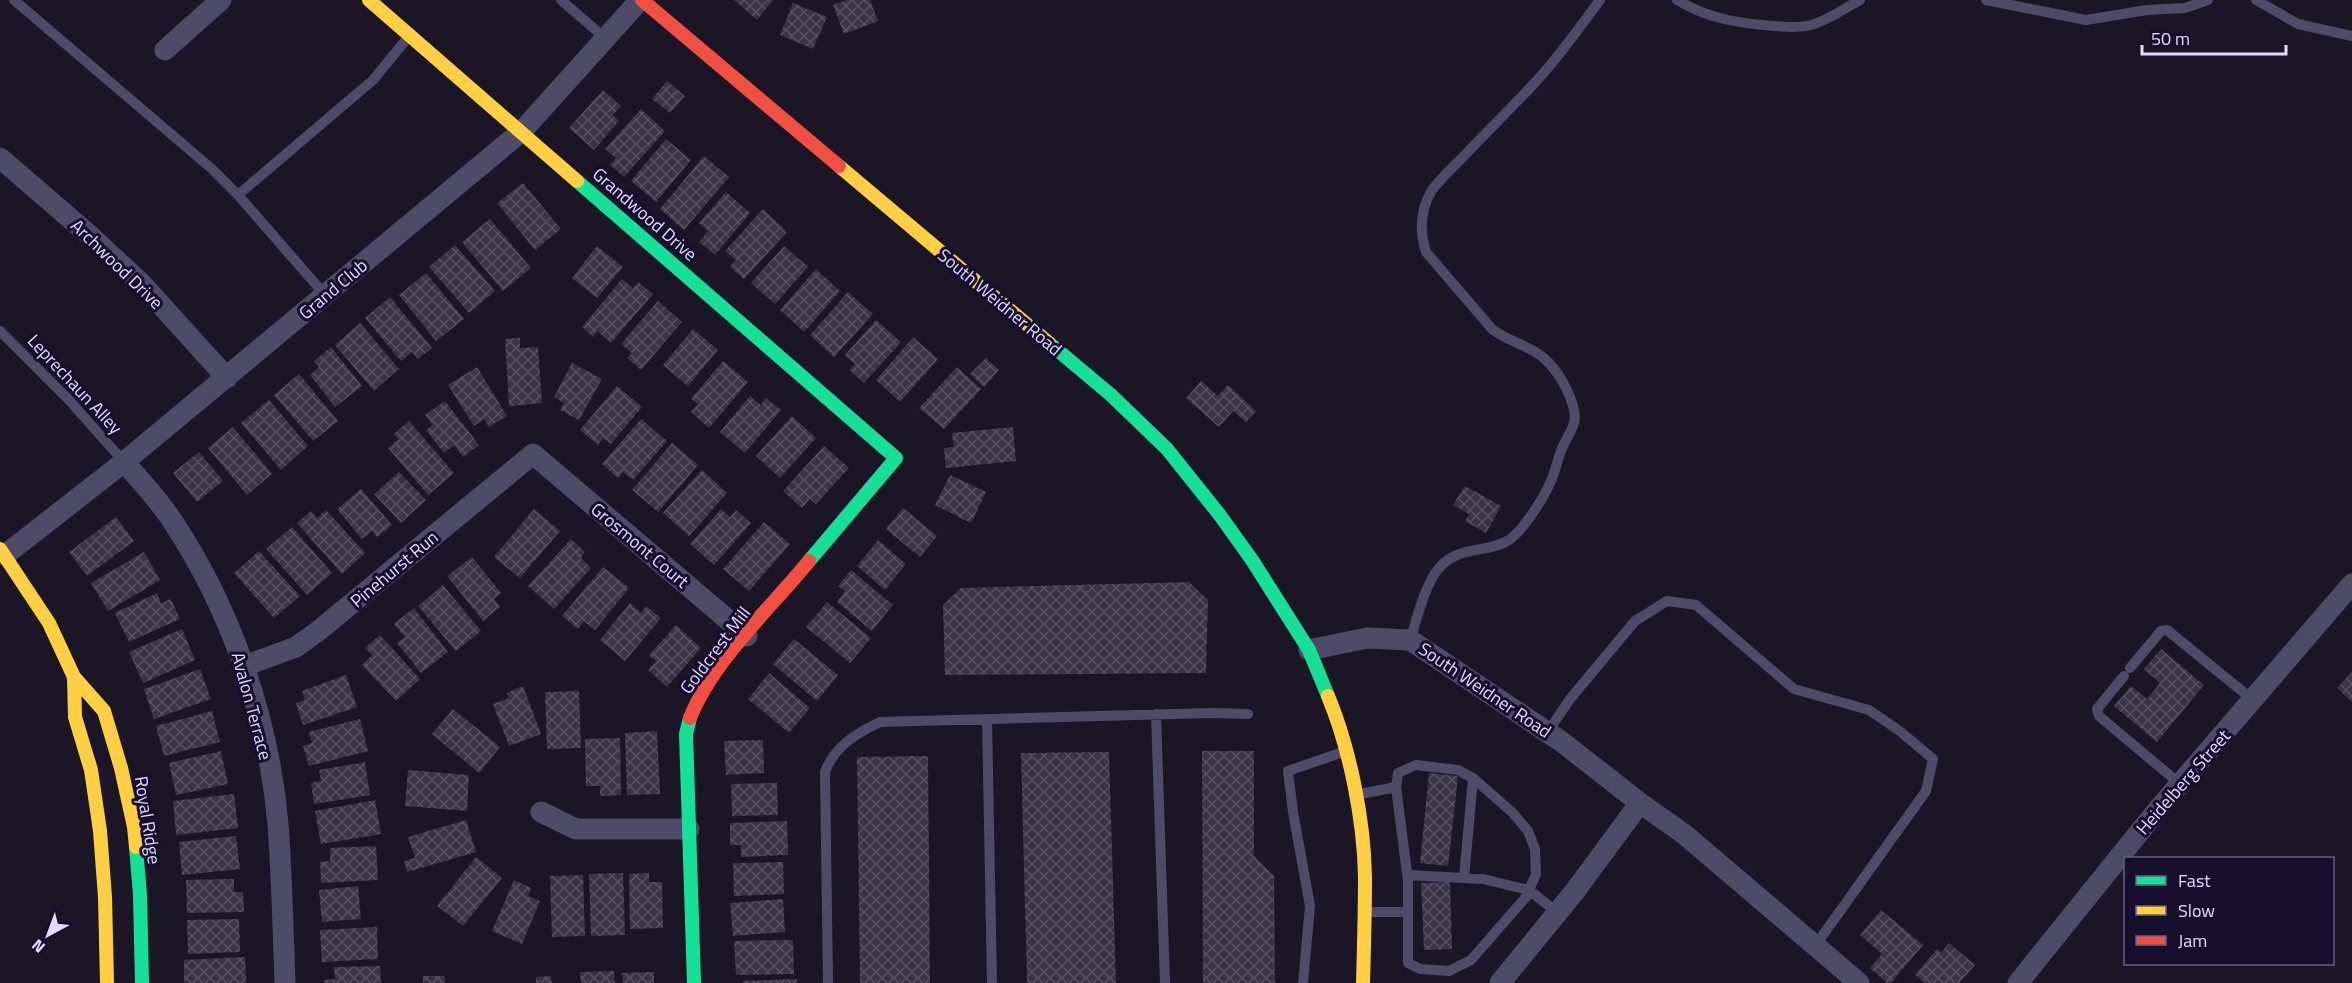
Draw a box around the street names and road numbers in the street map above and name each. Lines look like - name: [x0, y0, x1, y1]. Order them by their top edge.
- street label: Grandwood Drive: [587, 161, 703, 267]
- street label: Archwood Drive: [65, 213, 169, 315]
- street label: South Weidner Road: [932, 242, 1068, 362]
- street label: Grand Club: [293, 252, 373, 326]
- street label: Leprechaun Alley: [21, 328, 129, 440]
- street label: Grosmont Court: [585, 496, 695, 595]
- street label: Pinehurst Run: [344, 524, 444, 614]
- street label: Goldcrest Mill: [673, 601, 757, 699]
- street label: South Weidner Road: [1413, 636, 1557, 744]
- street label: Avalon Terrace: [225, 649, 279, 763]
- street label: Heidelberg Street: [2129, 723, 2237, 841]
- street label: Royal Ridge: [128, 774, 168, 866]

